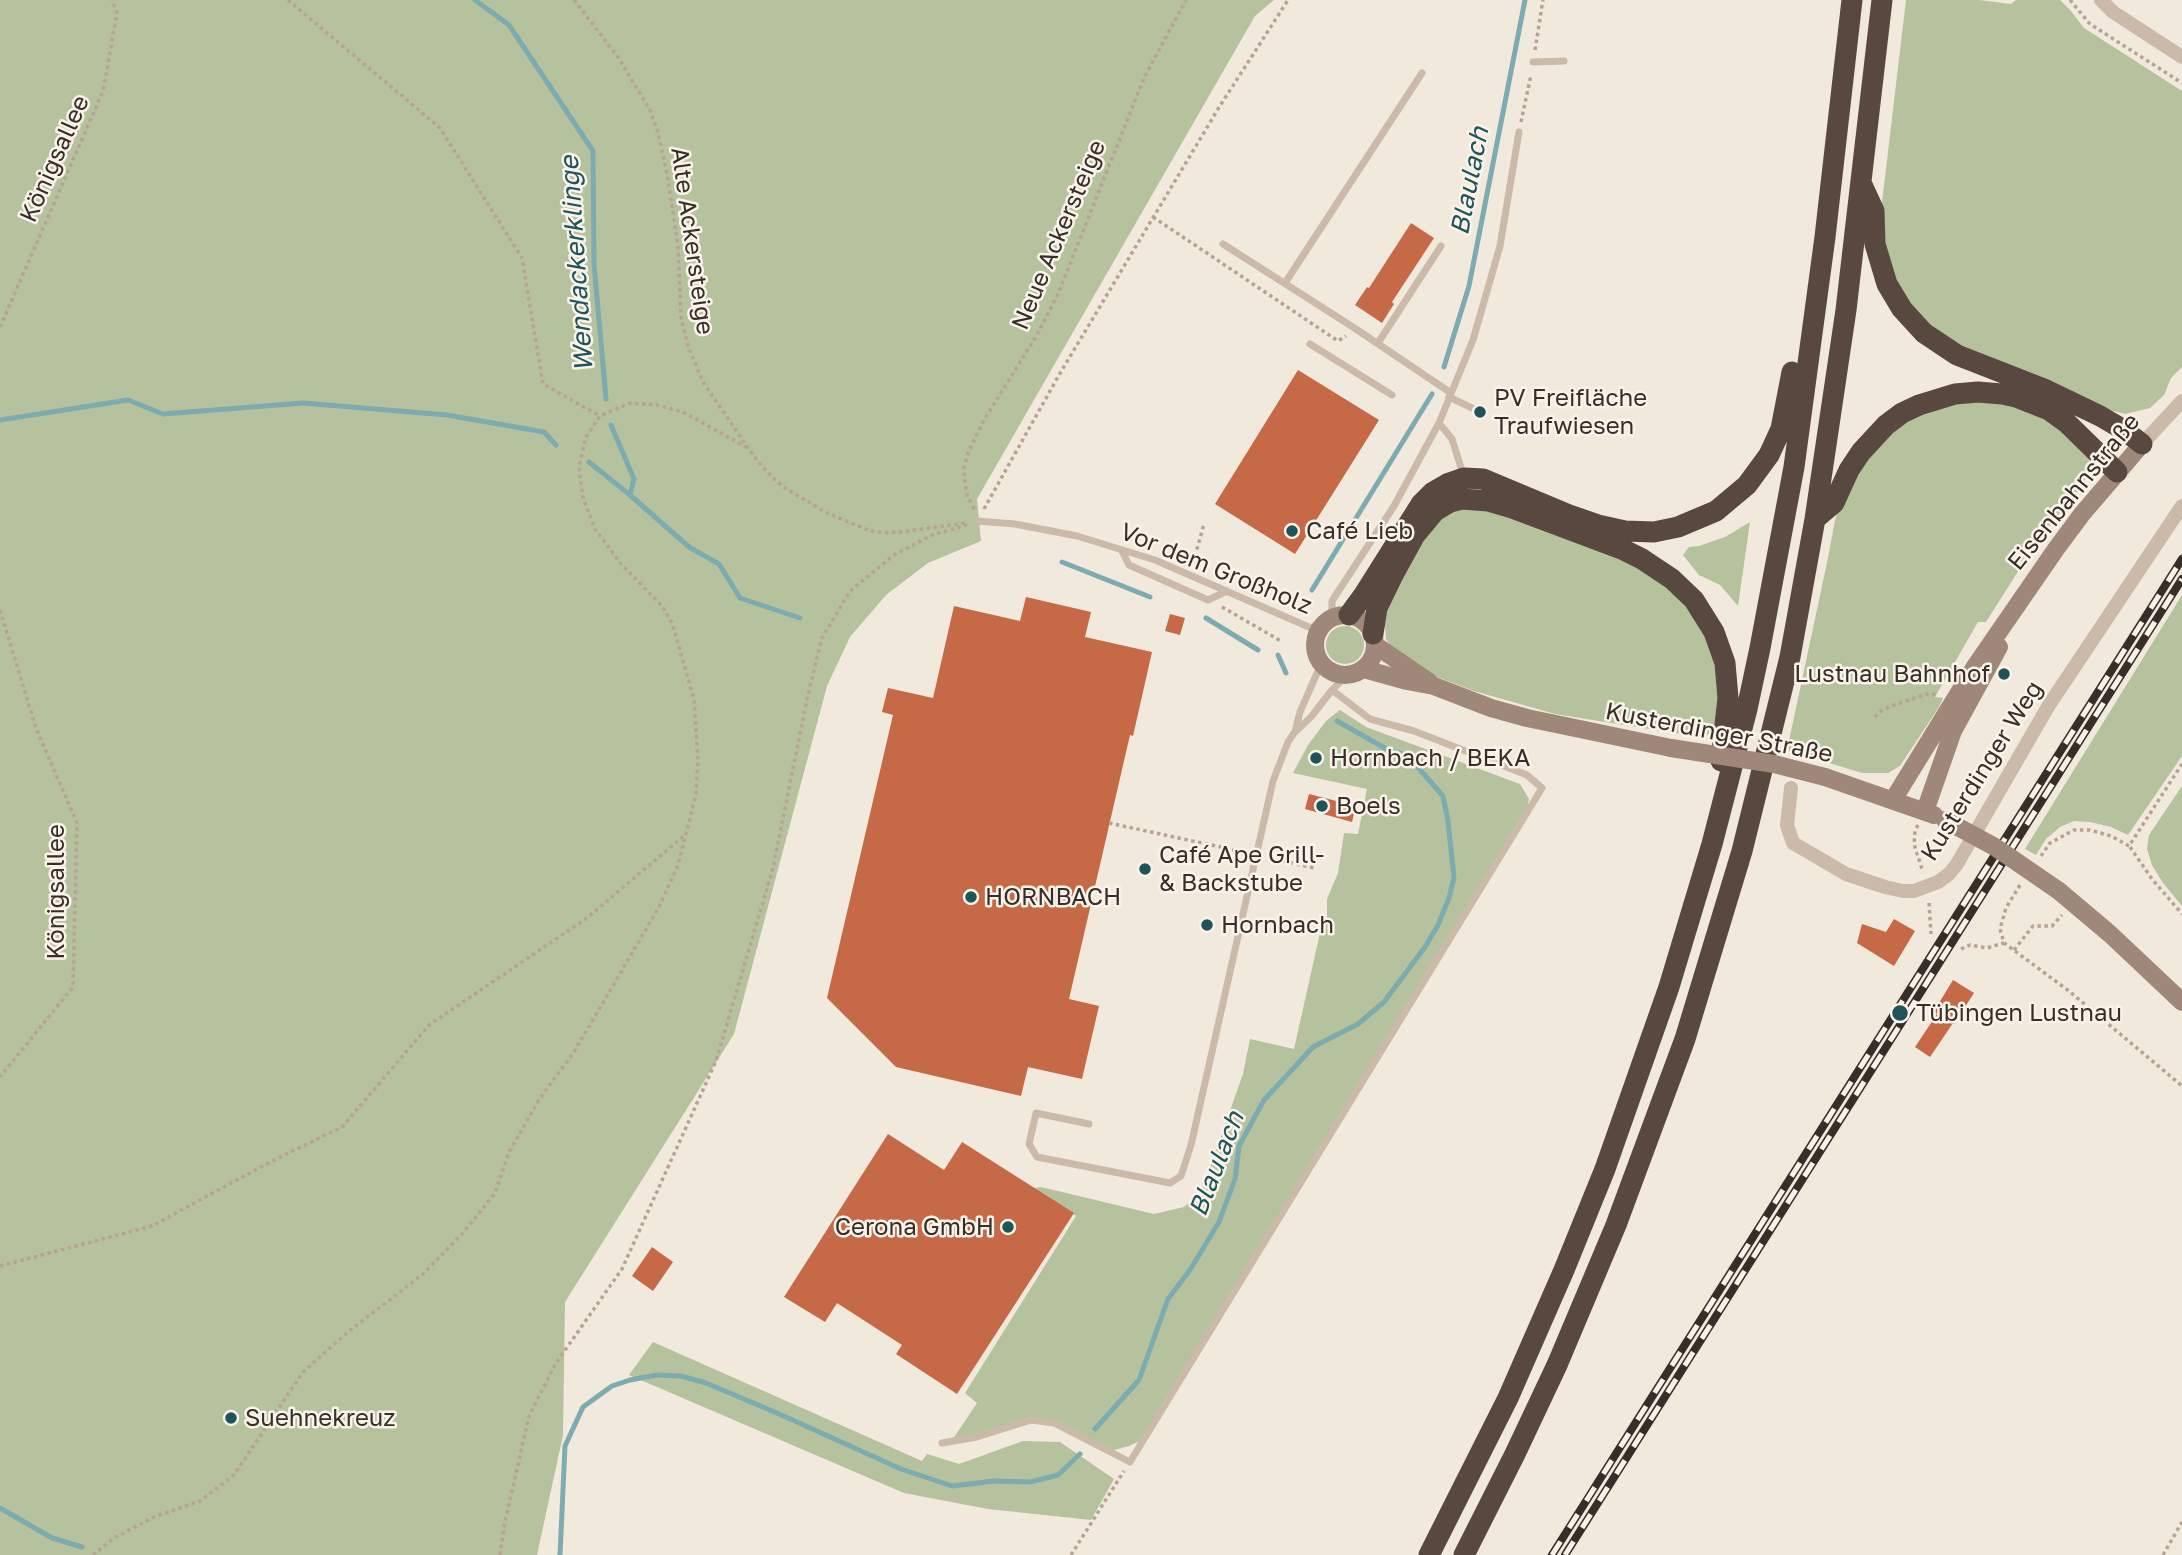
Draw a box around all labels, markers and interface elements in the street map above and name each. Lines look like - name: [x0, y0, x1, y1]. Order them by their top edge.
- street label: Königsallee: [14, 91, 96, 227]
- water label: Blaulach: [1444, 124, 1496, 238]
- street label: Neue Ackersteige: [1006, 136, 1112, 334]
- street label: Alte Ackersteige: [665, 145, 719, 337]
- water label: Wendackerklinge: [554, 155, 600, 373]
- place label: PV Freifläche Traufwiesen: [1494, 384, 1647, 440]
- marker: PV Freifläche Traufwiesen: [1472, 404, 1488, 420]
- street label: Eisenbahnstraße: [2002, 408, 2146, 576]
- street label: Vor dem Großholz: [1116, 517, 1316, 621]
- place label: Café Lieb: [1306, 517, 1413, 545]
- marker: Café Lieb: [1284, 523, 1300, 539]
- place label: Lustnau Bahnhof: [1794, 660, 1990, 688]
- marker: Lustnau Bahnhof: [1996, 666, 2012, 682]
- street label: Kusterdinger Weg: [1915, 676, 2049, 866]
- street label: Kusterdinger Straße: [1603, 697, 1835, 769]
- place label: Hornbach / BEKA: [1330, 744, 1530, 772]
- marker: Hornbach / BEKA: [1308, 750, 1324, 766]
- place label: Boels: [1336, 792, 1401, 820]
- marker: Boels: [1314, 798, 1330, 814]
- street label: Königsallee: [42, 824, 70, 960]
- place label: Café Ape Grill- & Backstube: [1159, 841, 1324, 897]
- marker: Café Ape Grill- & Backstube: [1137, 861, 1153, 877]
- place label: HORNBACH: [985, 883, 1121, 911]
- marker: HORNBACH: [963, 889, 979, 905]
- place label: Hornbach: [1221, 911, 1334, 939]
- marker: Hornbach: [1199, 917, 1215, 933]
- place label: Tübingen Lustnau: [1916, 999, 2122, 1027]
- marker: Tübingen Lustnau: [1890, 1003, 1910, 1023]
- water label: Blaulach: [1183, 1107, 1251, 1221]
- place label: Cerona GmbH: [835, 1213, 994, 1241]
- marker: Cerona GmbH: [1000, 1219, 1016, 1235]
- place label: Suehnekreuz: [245, 1404, 396, 1432]
- marker: Suehnekreuz: [223, 1410, 239, 1426]

